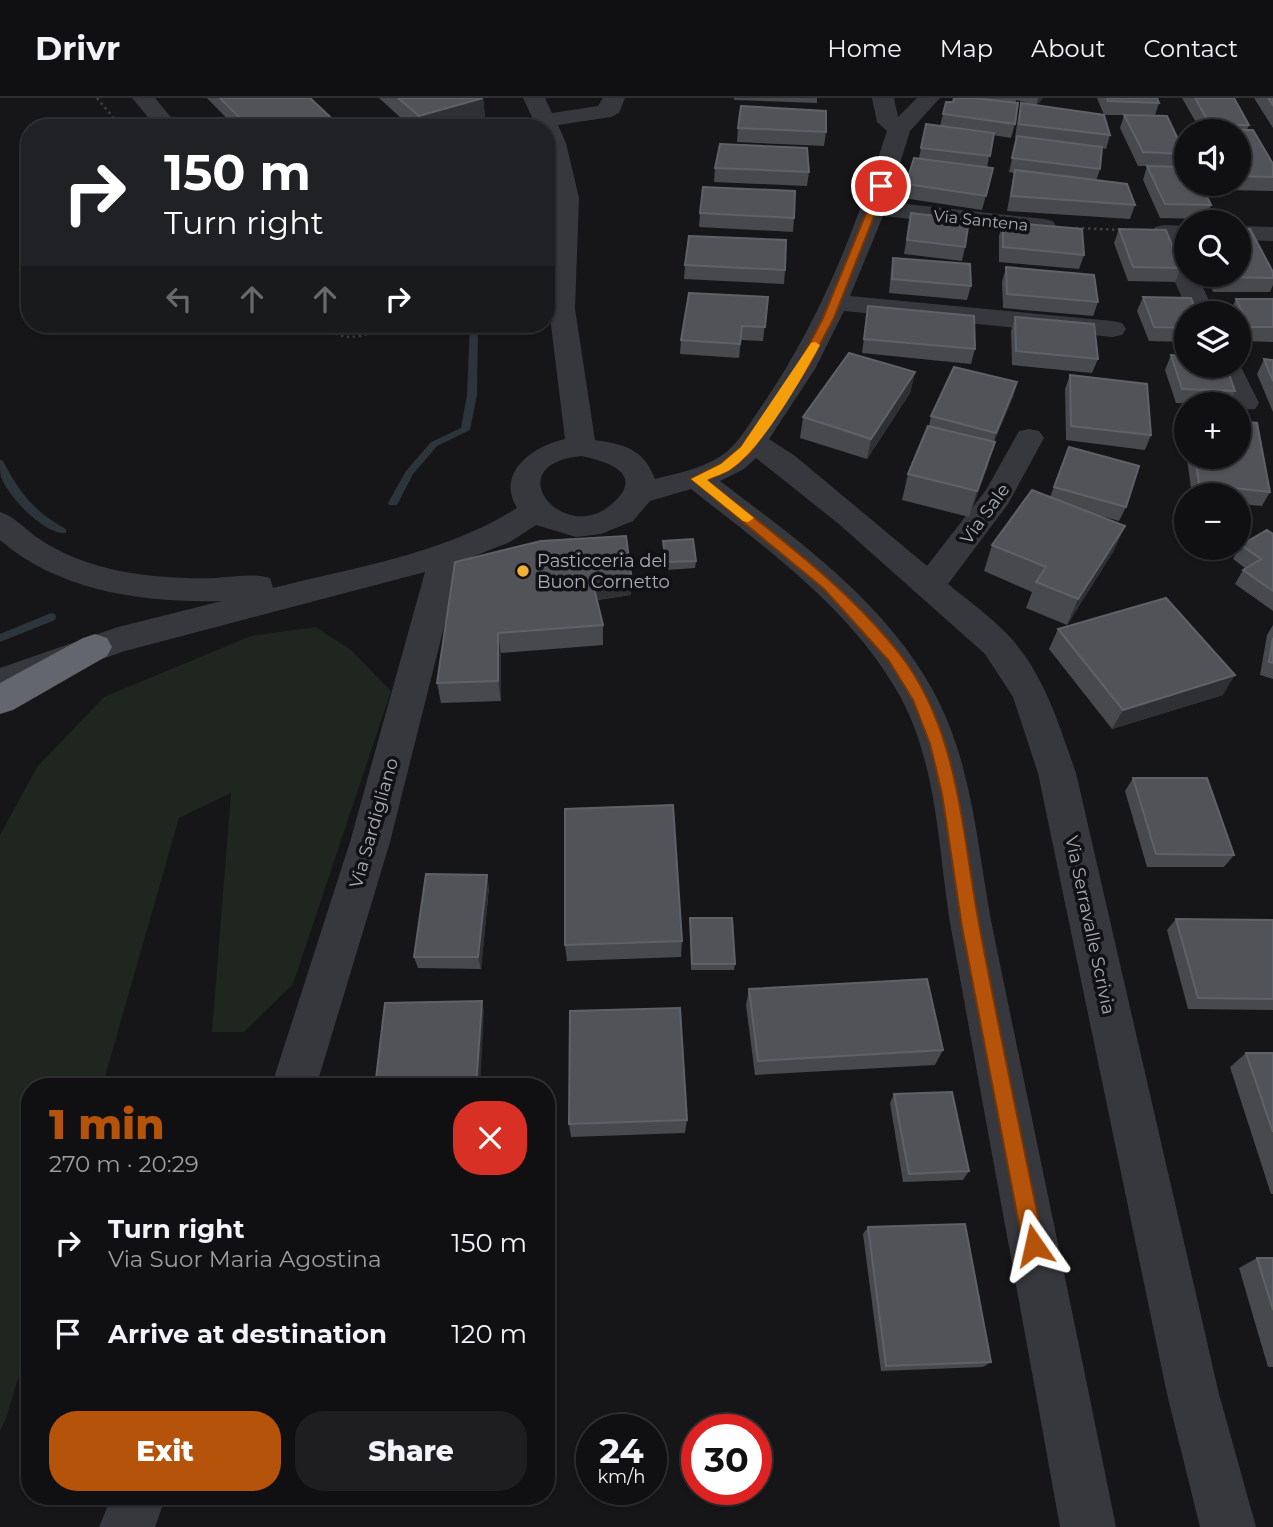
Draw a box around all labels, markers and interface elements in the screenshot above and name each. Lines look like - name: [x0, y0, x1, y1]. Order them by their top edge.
- text: Drivr: [35, 28, 120, 68]
- text: Home: [827, 34, 902, 63]
- text: Map: [940, 34, 993, 63]
- text: About: [1031, 34, 1105, 63]
- text: Contact: [1143, 34, 1238, 63]
- map controls: [1174, 119, 1251, 560]
- button: sound: [1174, 119, 1251, 196]
- text: 150 m: [164, 143, 311, 202]
- icon: right: [49, 147, 140, 238]
- pin: [851, 156, 911, 216]
- icon: arrive: [862, 167, 900, 205]
- text: Turn right: [164, 203, 324, 242]
- street label: Via Santena: [933, 206, 1029, 235]
- button: search: [1174, 210, 1251, 287]
- icon: left: [160, 280, 198, 318]
- icon: ahead: [233, 280, 271, 318]
- icon: ahead: [306, 280, 344, 318]
- icon: right: [379, 280, 417, 318]
- button: layers: [1174, 301, 1251, 378]
- button: +: [1174, 392, 1251, 469]
- street label: Via Sale: [956, 479, 1014, 549]
- button: −: [1174, 483, 1251, 560]
- place label: Pasticceria del Buon Cornetto: [537, 550, 670, 593]
- marker: Pasticceria del Buon Cornetto: [515, 563, 531, 579]
- street label: Via Sardigliano: [345, 755, 403, 891]
- street label: Via Serravalle Scrivia: [1060, 834, 1120, 1016]
- text: 1 min: [49, 1098, 165, 1150]
- button: close: [453, 1101, 527, 1175]
- text: 270 m · 20:29: [49, 1150, 199, 1178]
- position arrow: [997, 1208, 1071, 1282]
- text: Turn right: [108, 1213, 244, 1245]
- icon: right: [49, 1224, 87, 1262]
- text: 150 m: [451, 1227, 527, 1259]
- text: Via Suor Maria Agostina: [108, 1245, 382, 1273]
- icon: arrive: [49, 1315, 87, 1353]
- text: Arrive at destination: [108, 1318, 387, 1350]
- text: 120 m: [451, 1318, 527, 1350]
- button: Exit: [49, 1411, 281, 1491]
- button: Share: [295, 1411, 527, 1491]
- speed limit sign: 30: [681, 1414, 772, 1505]
- text: 24: [599, 1429, 644, 1472]
- text: km/h: [597, 1466, 646, 1488]

